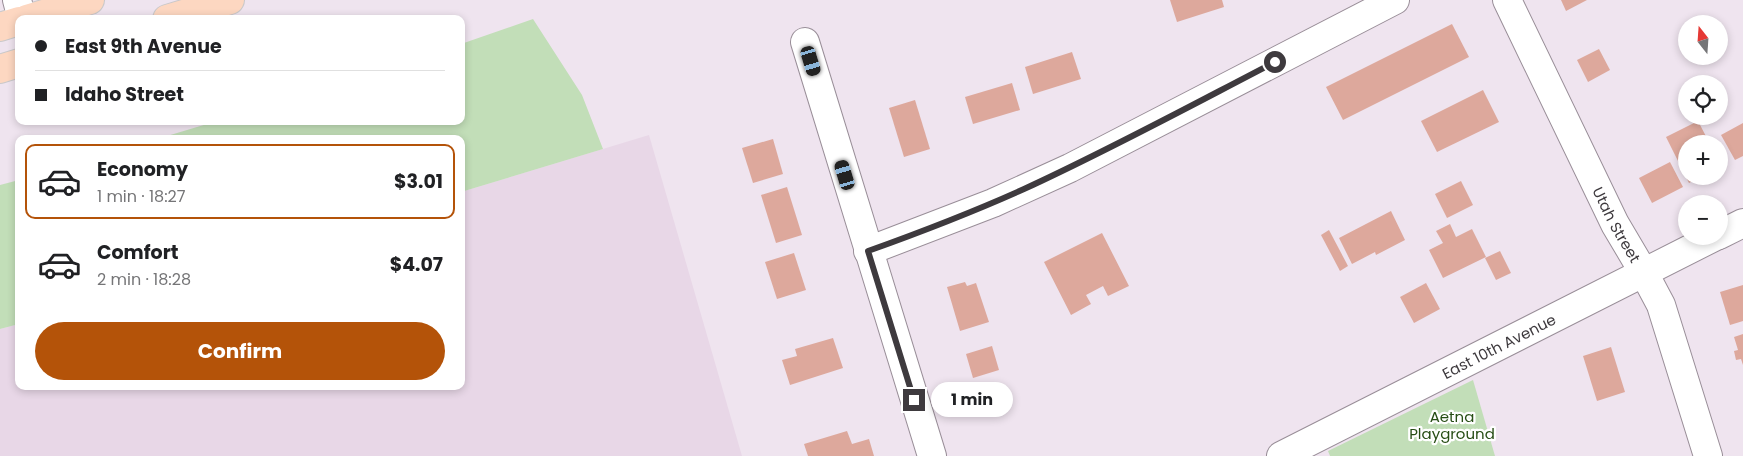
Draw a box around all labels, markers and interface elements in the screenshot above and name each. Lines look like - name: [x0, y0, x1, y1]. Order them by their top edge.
- north arrow: [1678, 15, 1728, 65]
- map controls: [1678, 15, 1728, 245]
- text: East 9th Avenue: [65, 33, 222, 60]
- car: [799, 44, 822, 78]
- route start: [1264, 51, 1286, 73]
- button: locate: [1678, 75, 1728, 125]
- text: Idaho Street: [65, 81, 184, 108]
- button: +: [1678, 135, 1728, 185]
- text: Economy: [97, 156, 188, 183]
- car: [833, 158, 856, 192]
- icon: car: [37, 159, 82, 204]
- text: $3.01: [394, 168, 443, 195]
- street label: Utah Street: [1588, 183, 1646, 266]
- text: 1 min · 18:27: [97, 185, 186, 208]
- button: −: [1678, 195, 1728, 245]
- text: Comfort: [97, 239, 179, 266]
- icon: car: [37, 242, 82, 287]
- text: $4.07: [390, 251, 443, 278]
- text: 2 min · 18:28: [97, 268, 191, 291]
- street label: East 10th Avenue: [1438, 308, 1559, 383]
- button: Confirm: [35, 322, 445, 380]
- callout: 1 min: [932, 382, 1014, 418]
- text: 1 min: [951, 388, 993, 411]
- route end: [903, 389, 925, 411]
- park label: Aetna Playground: [1409, 406, 1495, 444]

